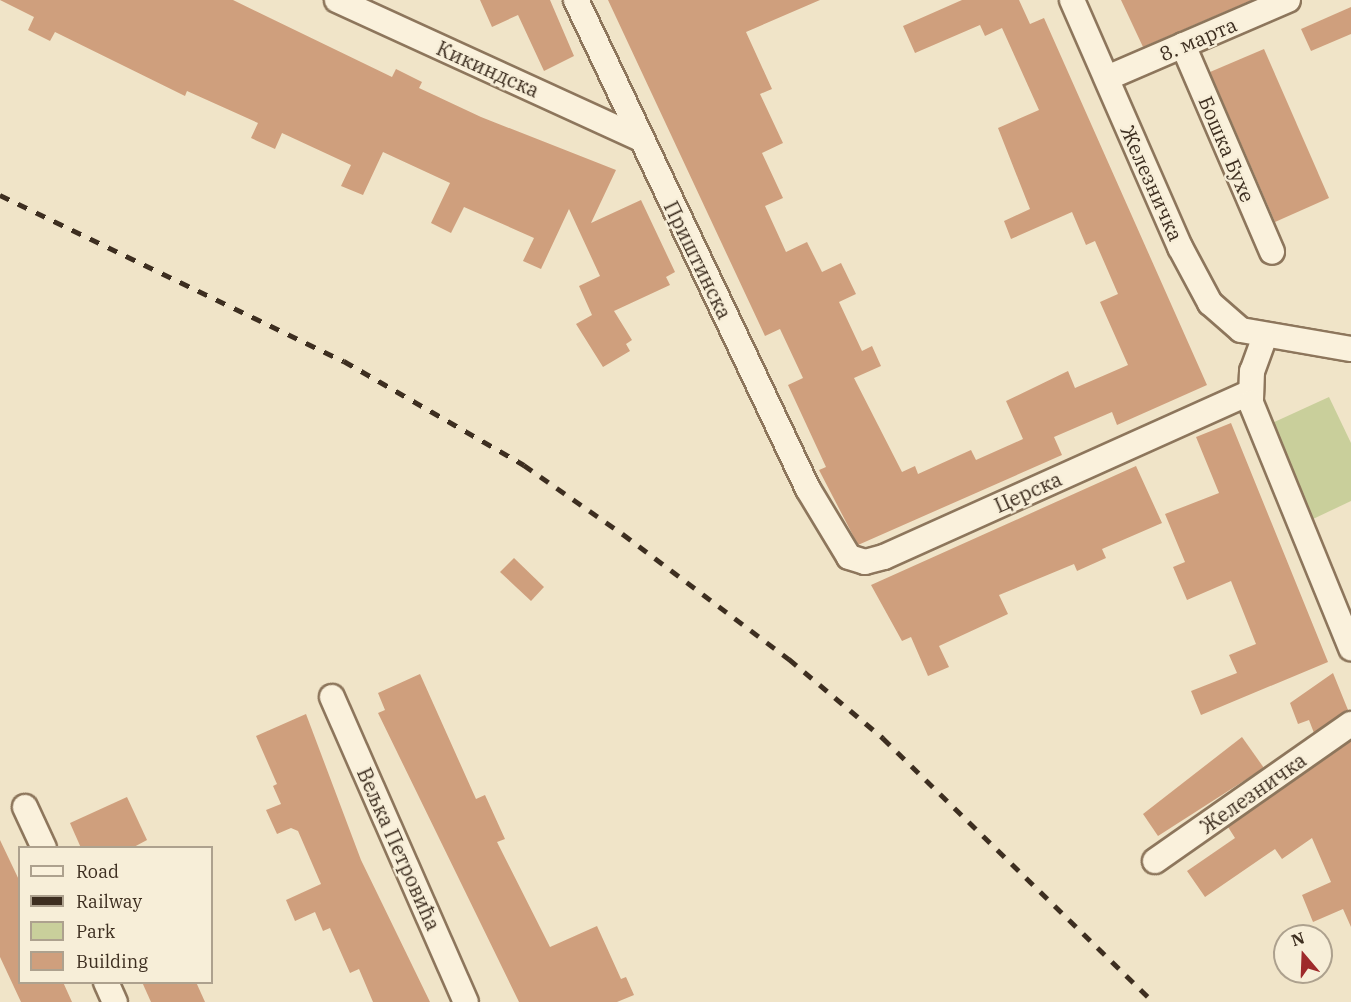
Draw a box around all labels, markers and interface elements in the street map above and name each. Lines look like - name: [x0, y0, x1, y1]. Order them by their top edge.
- street label: 8. марта: [1156, 12, 1240, 66]
- street label: Кикиндска: [433, 36, 543, 102]
- street label: Бошка Бухе: [1194, 92, 1260, 206]
- street label: Железничка: [1116, 121, 1188, 245]
- street label: Приштинска: [659, 197, 737, 323]
- street label: Церска: [991, 467, 1065, 517]
- street label: Железничка: [1195, 748, 1311, 838]
- street label: Вељка Петровића: [352, 764, 446, 934]
- legend: [18, 846, 213, 984]
- text: Road: [76, 860, 119, 883]
- text: Railway: [76, 890, 142, 913]
- text: Park: [76, 920, 115, 943]
- north arrow: [1273, 924, 1333, 984]
- text: N: [1289, 927, 1307, 950]
- text: Building: [76, 950, 148, 973]

